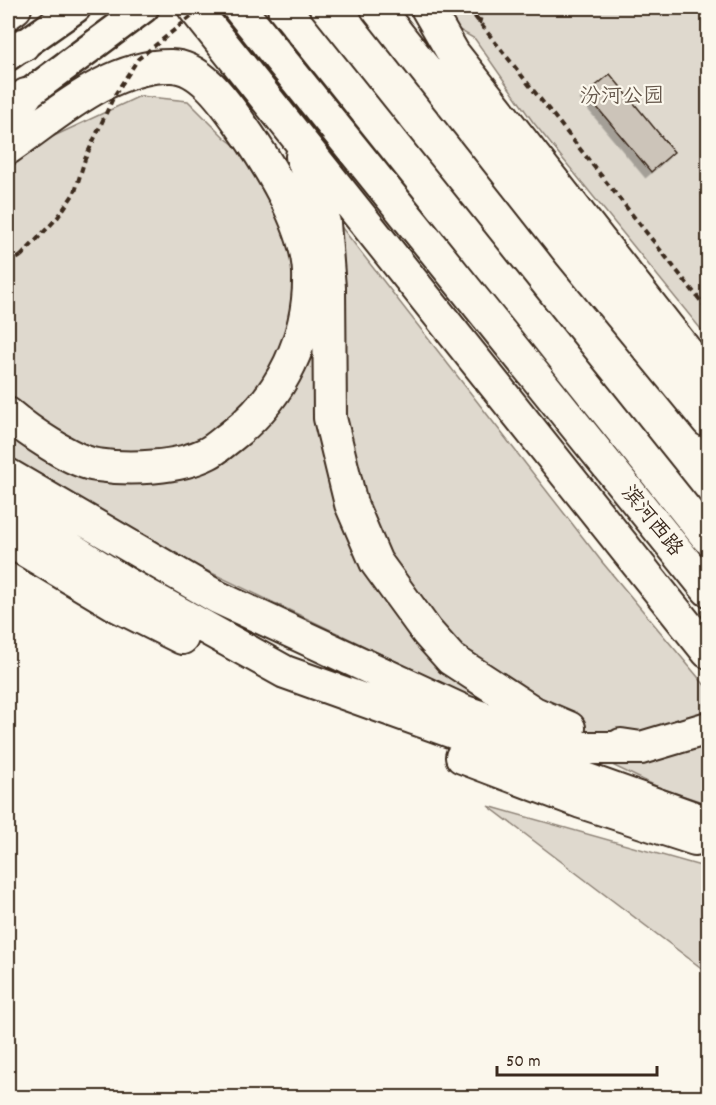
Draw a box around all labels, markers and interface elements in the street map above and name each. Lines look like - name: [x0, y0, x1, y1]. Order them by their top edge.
- park label: 汾河公园: [580, 83, 664, 113]
- street label: 滨河西路: [613, 480, 689, 564]
- scale bar: [497, 1039, 658, 1077]
- text: 50 m: [506, 1050, 541, 1075]

